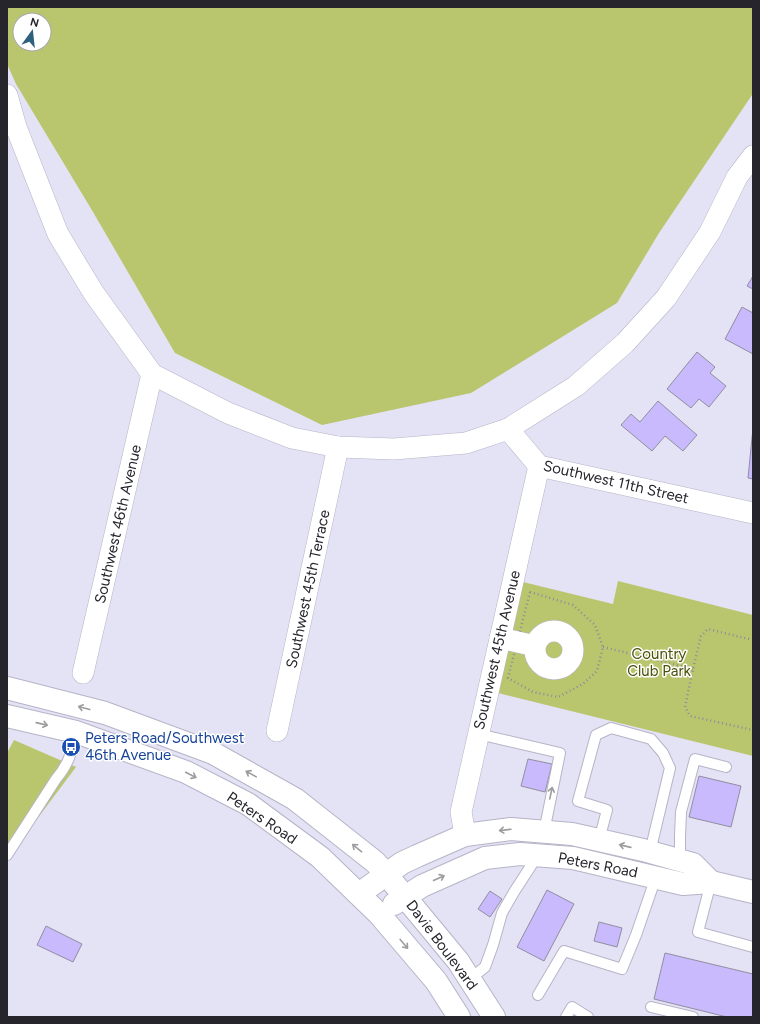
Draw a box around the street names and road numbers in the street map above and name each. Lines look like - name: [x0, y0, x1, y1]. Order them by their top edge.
- street label: Southwest 46th Avenue: [91, 443, 145, 605]
- street label: Southwest 11th Street: [542, 457, 691, 508]
- street label: Southwest 45th Terrace: [282, 508, 334, 670]
- street label: Southwest 45th Avenue: [470, 569, 524, 731]
- street label: Peters Road: [223, 788, 301, 848]
- street label: Peters Road: [557, 848, 639, 882]
- street label: Davie Boulevard: [402, 897, 482, 993]

